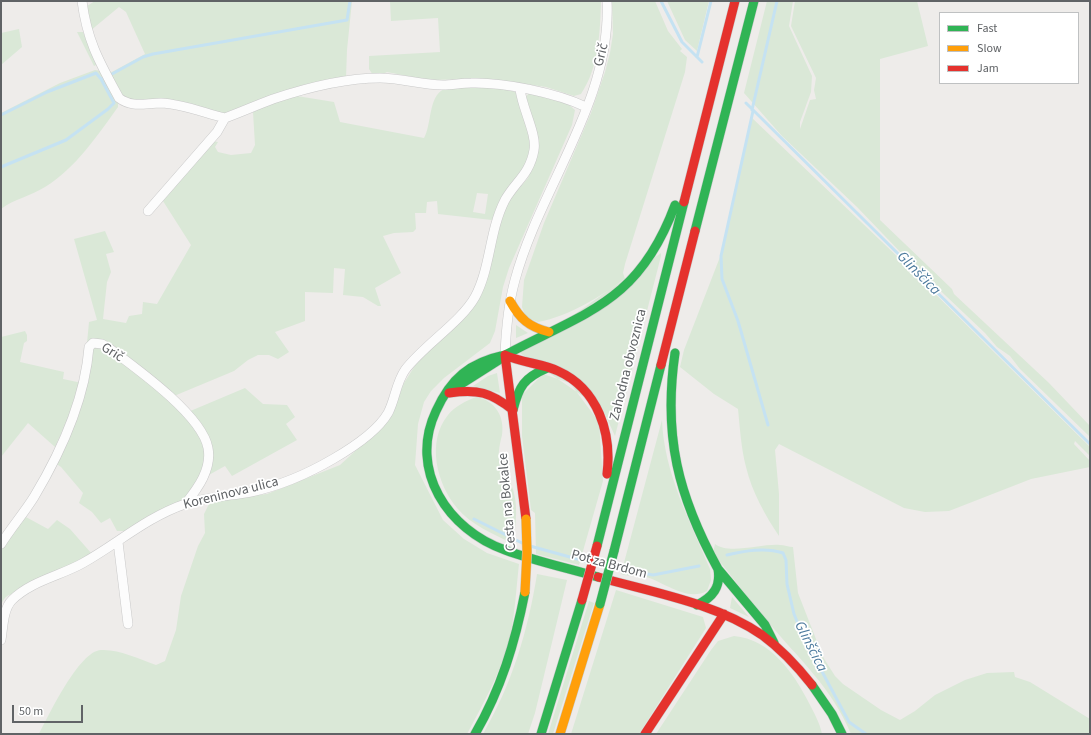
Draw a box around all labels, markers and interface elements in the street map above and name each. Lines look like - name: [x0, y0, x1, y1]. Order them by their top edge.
- legend: [939, 12, 1079, 84]
- text: Fast: [977, 20, 997, 37]
- text: Slow: [977, 40, 1002, 57]
- street label: Grič: [591, 42, 613, 68]
- text: Jam: [977, 60, 999, 77]
- water label: Glinščica: [892, 248, 944, 300]
- street label: Zahodna obvoznica: [607, 307, 651, 423]
- street label: Grič: [98, 340, 126, 366]
- street label: Cesta na Bokalce: [495, 452, 521, 552]
- street label: Koreninova ulica: [182, 474, 280, 514]
- street label: Pot za Brdom: [569, 547, 649, 583]
- water label: Glinščica: [790, 619, 830, 675]
- scale bar: [14, 697, 85, 723]
- text: 50 m: [19, 703, 43, 720]

